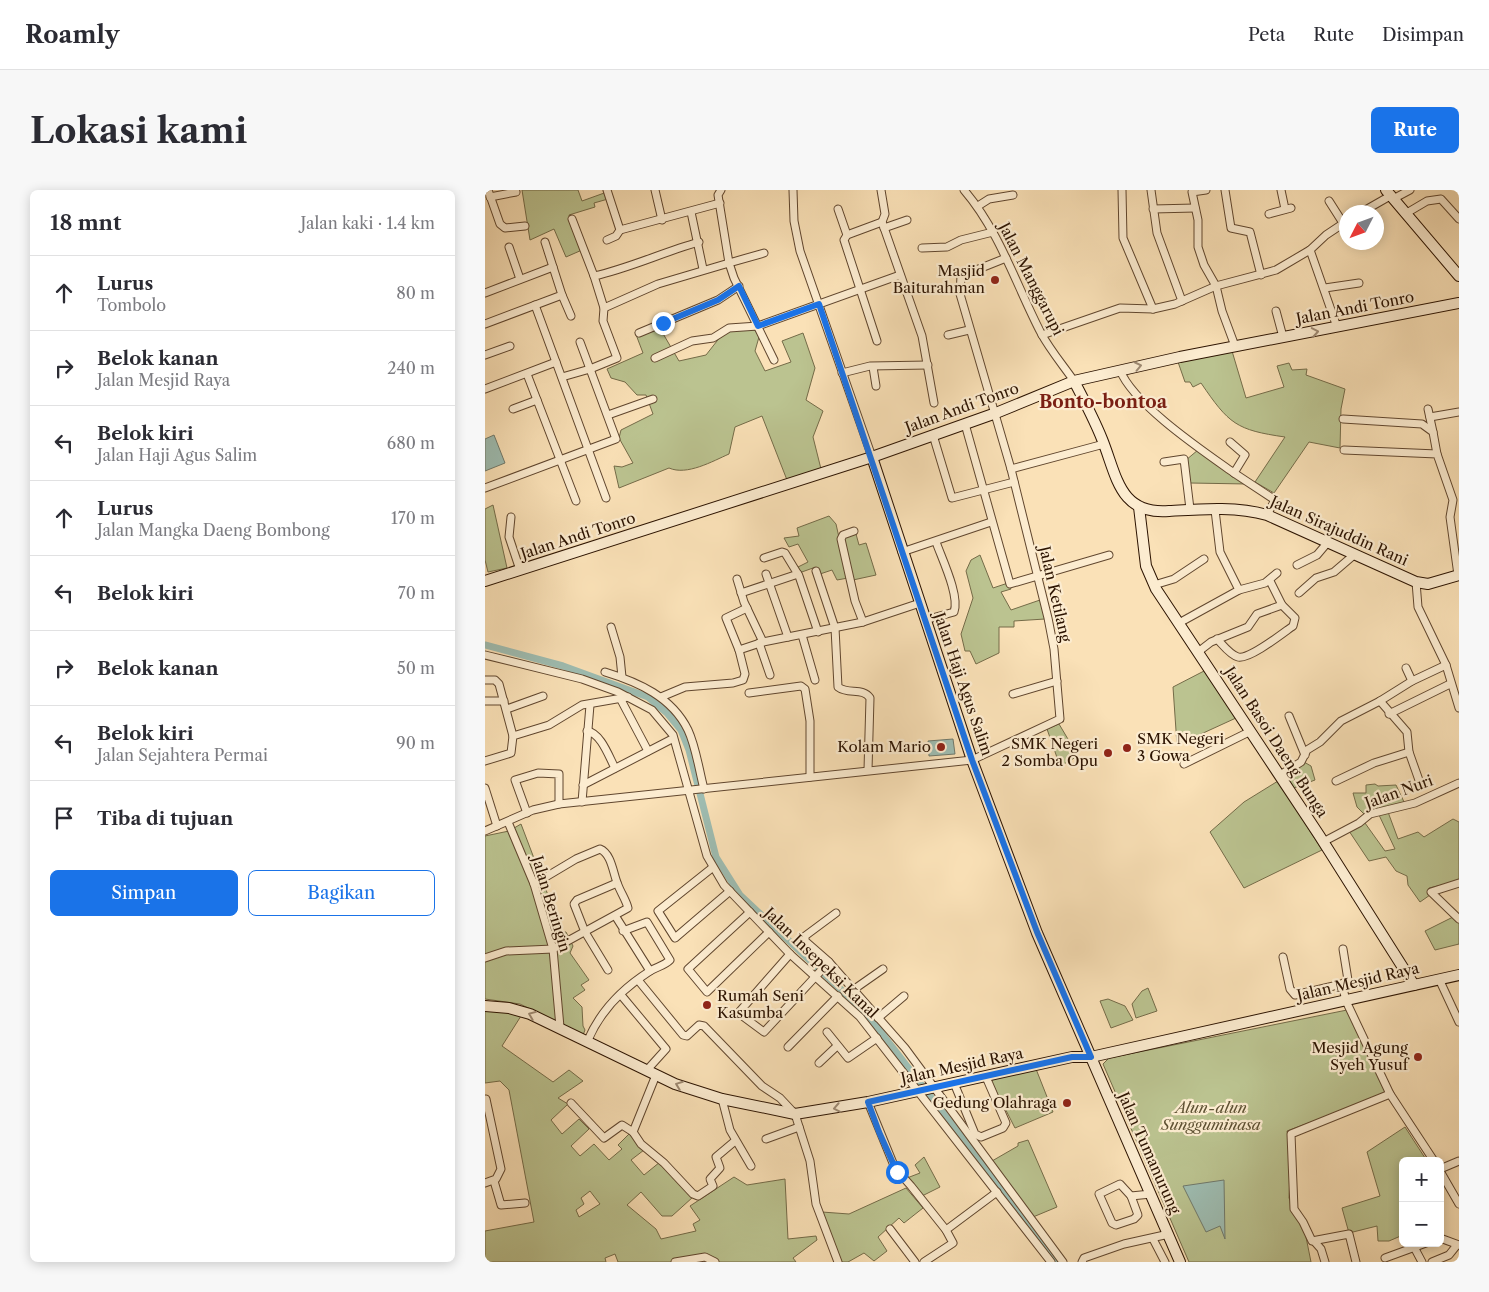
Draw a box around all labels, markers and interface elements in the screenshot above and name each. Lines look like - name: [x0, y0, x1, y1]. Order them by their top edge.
- text: Roamly: [25, 20, 119, 49]
- text: Peta: [1248, 24, 1285, 46]
- text: Rute: [1313, 24, 1354, 46]
- text: Disimpan: [1382, 24, 1464, 46]
- button: Rute: [1371, 107, 1459, 153]
- text: Lokasi kami: [30, 109, 247, 152]
- north arrow: [1339, 205, 1384, 250]
- text: 18 mnt: [50, 210, 121, 235]
- text: Jalan kaki · 1.4 km: [301, 213, 435, 233]
- street label: Jalan Manggarupi: [994, 217, 1068, 339]
- place label: Masjid Baiturahman: [893, 261, 986, 297]
- text: Lurus: [97, 272, 153, 295]
- marker: Masjid Baiturahman: [989, 274, 1001, 286]
- icon: ahead: [50, 279, 78, 307]
- text: 80 m: [396, 283, 435, 303]
- street label: Jalan Andi Tonro: [1292, 287, 1415, 329]
- text: Tombolo: [97, 295, 166, 315]
- route end: [652, 312, 675, 335]
- one-way arrow: [1311, 327, 1319, 337]
- text: Belok kanan: [97, 347, 219, 370]
- icon: right: [50, 354, 78, 382]
- text: 240 m: [387, 358, 435, 378]
- one-way arrow: [1134, 361, 1143, 372]
- text: Jalan Mesjid Raya: [97, 370, 230, 390]
- street label: Jalan Andi Tonro: [900, 378, 1021, 438]
- district label: Bonto-bontoa: [1039, 391, 1168, 413]
- text: Belok kiri: [97, 422, 194, 445]
- icon: left: [50, 429, 78, 457]
- text: 680 m: [387, 433, 435, 453]
- text: Jalan Haji Agus Salim: [97, 445, 257, 465]
- street label: Jalan Sirajuddin Rani: [1265, 491, 1412, 570]
- text: Lurus: [97, 497, 153, 520]
- icon: ahead: [50, 504, 78, 532]
- text: 170 m: [391, 508, 435, 528]
- street label: Jalan Andi Tonro: [516, 508, 638, 564]
- text: Jalan Mangka Daeng Bombong: [97, 520, 330, 540]
- street label: Jalan Ketilang: [1035, 542, 1076, 644]
- icon: left: [50, 579, 78, 607]
- text: Belok kiri: [97, 582, 194, 605]
- text: 70 m: [398, 583, 435, 603]
- street label: Jalan Haji Agus Salim: [929, 608, 997, 758]
- icon: right: [50, 654, 78, 682]
- text: Belok kanan: [97, 657, 219, 680]
- text: 50 m: [397, 658, 435, 678]
- street label: Jalan Basoi Daeng Bunga: [1219, 661, 1332, 821]
- text: Belok kiri: [97, 722, 194, 745]
- icon: left: [50, 729, 78, 757]
- place label: SMK Negeri 3 Gowa: [1137, 729, 1224, 765]
- text: 90 m: [396, 733, 435, 753]
- place label: SMK Negeri 2 Somba Opu: [1001, 734, 1098, 770]
- place label: Kolam Mario: [837, 737, 931, 756]
- marker: Kolam Mario: [935, 741, 947, 753]
- marker: SMK Negeri 3 Gowa: [1121, 742, 1133, 754]
- text: Jalan Sejahtera Permai: [97, 745, 268, 765]
- marker: SMK Negeri 2 Somba Opu: [1102, 747, 1114, 759]
- street label: Jalan Nuri: [1360, 770, 1436, 813]
- icon: arrive: [50, 804, 78, 832]
- text: Tiba di tujuan: [97, 807, 233, 830]
- street label: Jalan Beringin: [527, 851, 575, 955]
- button: Simpan: [50, 870, 238, 916]
- button: Bagikan: [248, 870, 435, 916]
- street label: Jalan Insepeksi Kanal: [759, 902, 883, 1022]
- street label: Jalan Mesjid Raya: [1293, 958, 1421, 1005]
- place label: Rumah Seni Kasumba: [717, 986, 804, 1022]
- marker: Rumah Seni Kasumba: [701, 999, 713, 1011]
- one-way arrow: [528, 1011, 537, 1021]
- place label: Mesjid Agung Syeh Yusuf: [1311, 1038, 1410, 1074]
- street label: Jalan Mesjid Raya: [897, 1043, 1025, 1088]
- marker: Mesjid Agung Syeh Yusuf: [1412, 1051, 1424, 1063]
- one-way arrow: [675, 1080, 684, 1091]
- street label: Jalan Tumanurung: [1113, 1087, 1185, 1217]
- place label: Gedung Olahraga: [933, 1093, 1057, 1112]
- marker: Gedung Olahraga: [1061, 1097, 1073, 1109]
- park label: Alun-alun Sungguminasa: [1160, 1098, 1261, 1134]
- one-way arrow: [832, 1102, 841, 1112]
- map controls: [1399, 1157, 1444, 1247]
- button: +: [1399, 1157, 1444, 1202]
- route start: [886, 1161, 909, 1184]
- button: −: [1399, 1202, 1444, 1247]

